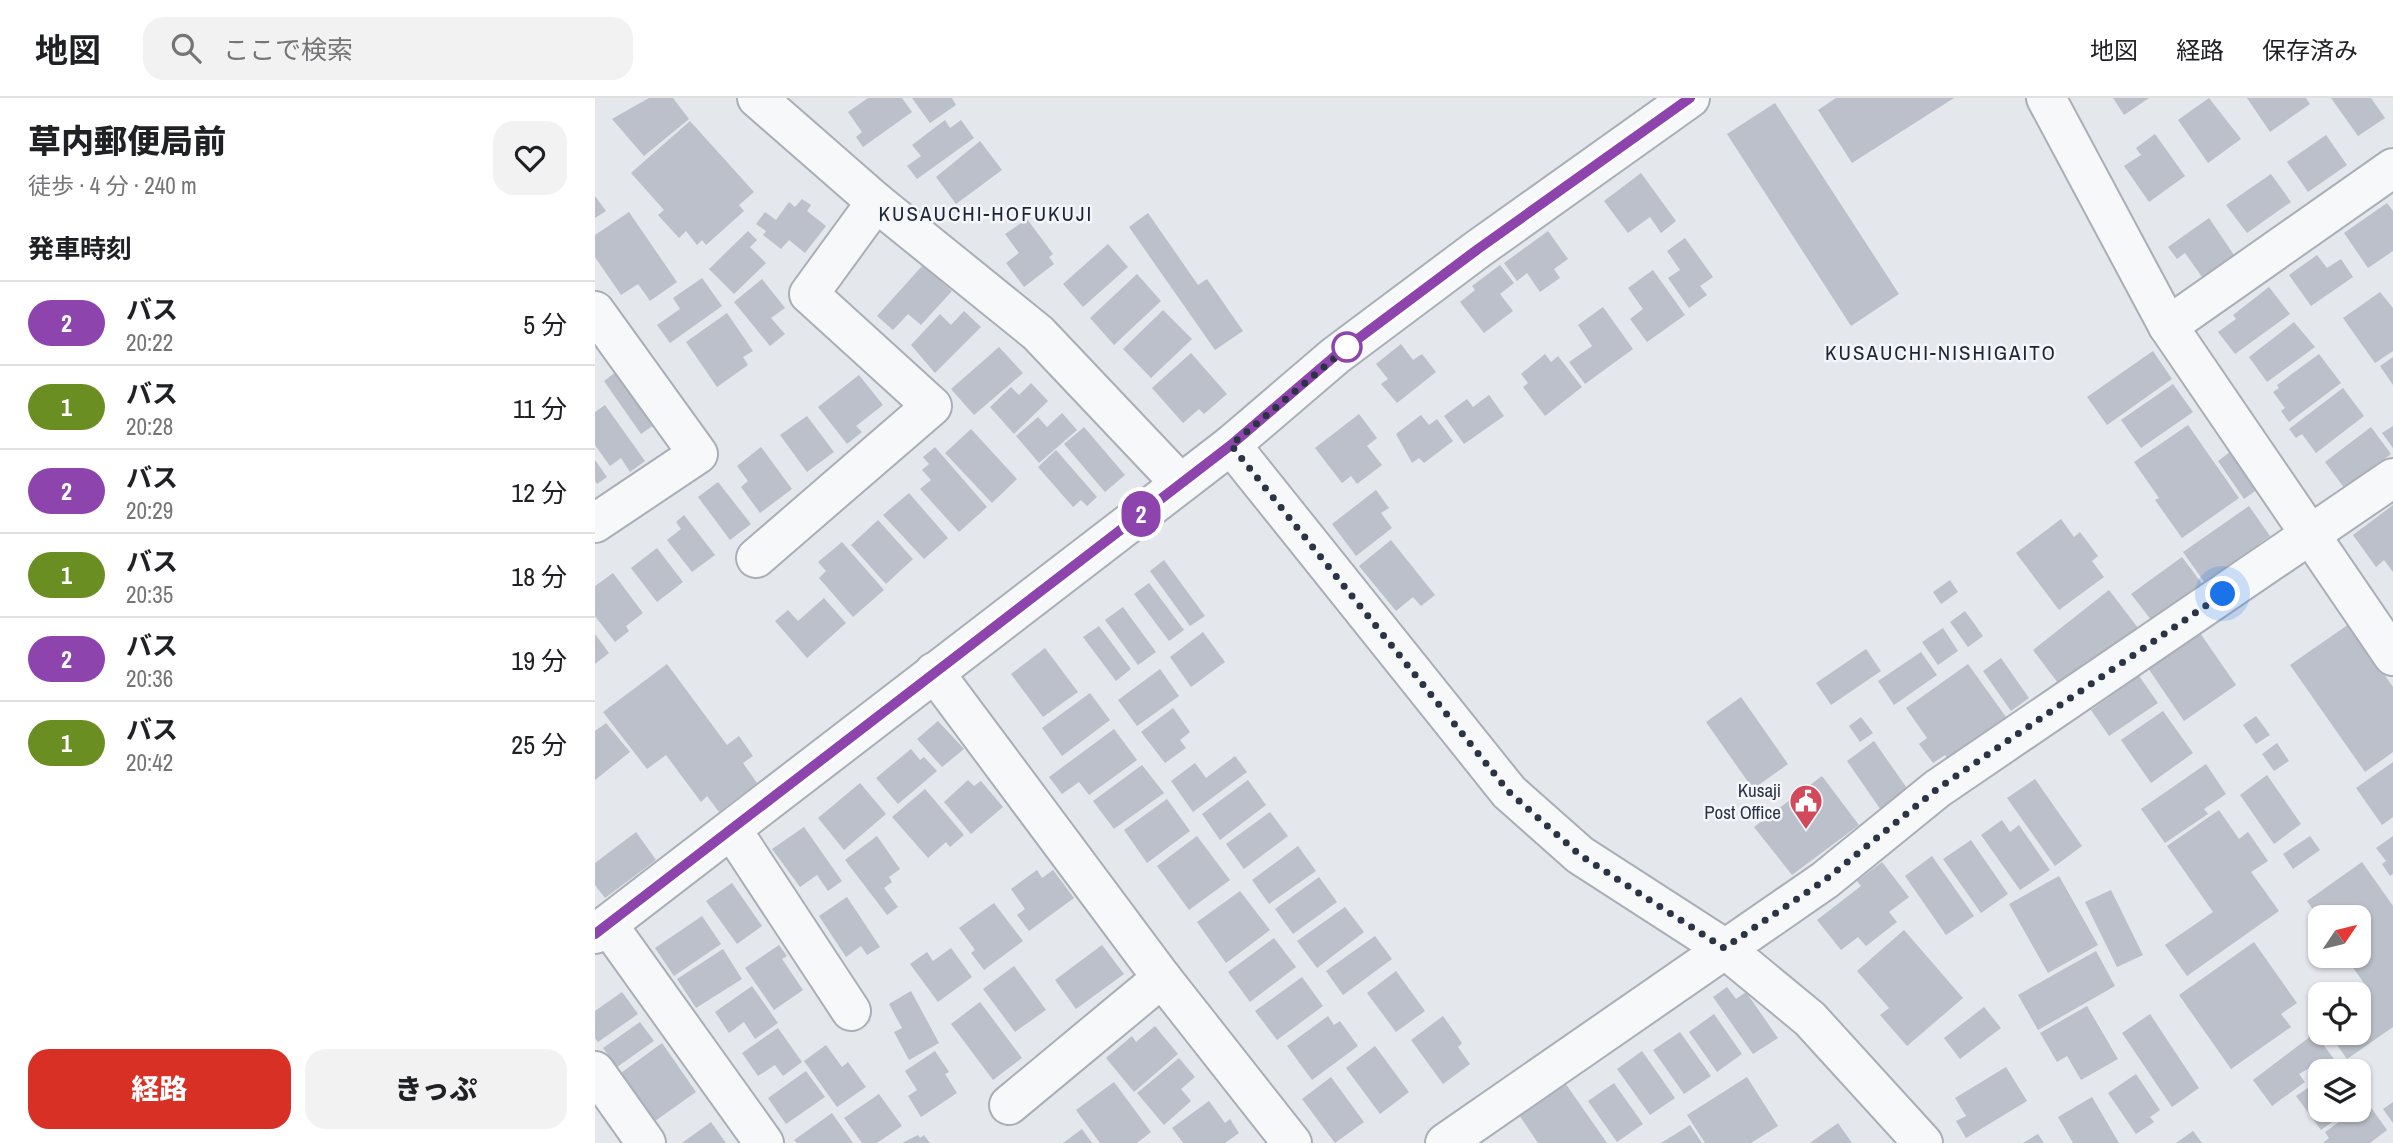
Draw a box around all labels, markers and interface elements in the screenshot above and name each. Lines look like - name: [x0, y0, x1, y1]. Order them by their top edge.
- search box: [143, 17, 633, 80]
- text: 地図: [35, 28, 101, 72]
- icon: search: [167, 29, 205, 67]
- text: ここで検索: [223, 32, 353, 67]
- text: 地図: [2090, 34, 2138, 66]
- text: 経路: [2176, 34, 2224, 66]
- text: 保存済み: [2262, 34, 2358, 66]
- text: 草内郵便局前: [28, 119, 226, 163]
- button: heart: [493, 121, 567, 195]
- text: 徒歩 · 4 分 · 240 m: [28, 170, 197, 201]
- district label: KUSAUCHI-HOFUKUJI: [879, 199, 1093, 228]
- text: 発車時刻: [28, 231, 132, 266]
- text: バス: [126, 292, 178, 327]
- text: 2: [61, 307, 72, 339]
- text: 5 分: [523, 307, 567, 342]
- text: 20:22: [126, 327, 173, 358]
- unlabelled marker: [1332, 332, 1362, 362]
- district label: KUSAUCHI-NISHIGAITO: [1825, 338, 2057, 367]
- text: バス: [126, 376, 178, 411]
- text: 1: [61, 391, 72, 423]
- text: 11 分: [513, 391, 567, 426]
- text: 20:28: [126, 411, 173, 442]
- text: バス: [126, 460, 178, 495]
- text: 2: [61, 475, 72, 507]
- text: 12 分: [511, 475, 567, 510]
- line badge: 2: [1118, 491, 1164, 537]
- text: 20:29: [126, 495, 173, 526]
- text: 2: [1136, 498, 1146, 530]
- text: バス: [126, 544, 178, 579]
- text: 1: [61, 559, 72, 591]
- text: 18 分: [511, 559, 567, 594]
- your location: [2205, 576, 2240, 611]
- text: 20:35: [126, 579, 173, 610]
- text: バス: [126, 628, 178, 663]
- text: 2: [61, 643, 72, 675]
- text: 19 分: [511, 643, 567, 678]
- text: 20:36: [126, 663, 173, 694]
- text: バス: [126, 712, 178, 747]
- text: 1: [61, 727, 72, 759]
- text: 25 分: [511, 727, 567, 762]
- text: 20:42: [126, 747, 173, 778]
- place label: Kusaji Post Office: [1704, 777, 1781, 825]
- public building icon: Kusaji Post Office: [1787, 782, 1825, 831]
- north arrow: [2308, 905, 2371, 968]
- map controls: [2308, 905, 2371, 1122]
- button: locate: [2308, 982, 2371, 1045]
- button: 経路: [28, 1049, 291, 1129]
- button: きっぷ: [305, 1049, 567, 1129]
- button: layers: [2308, 1059, 2371, 1122]

